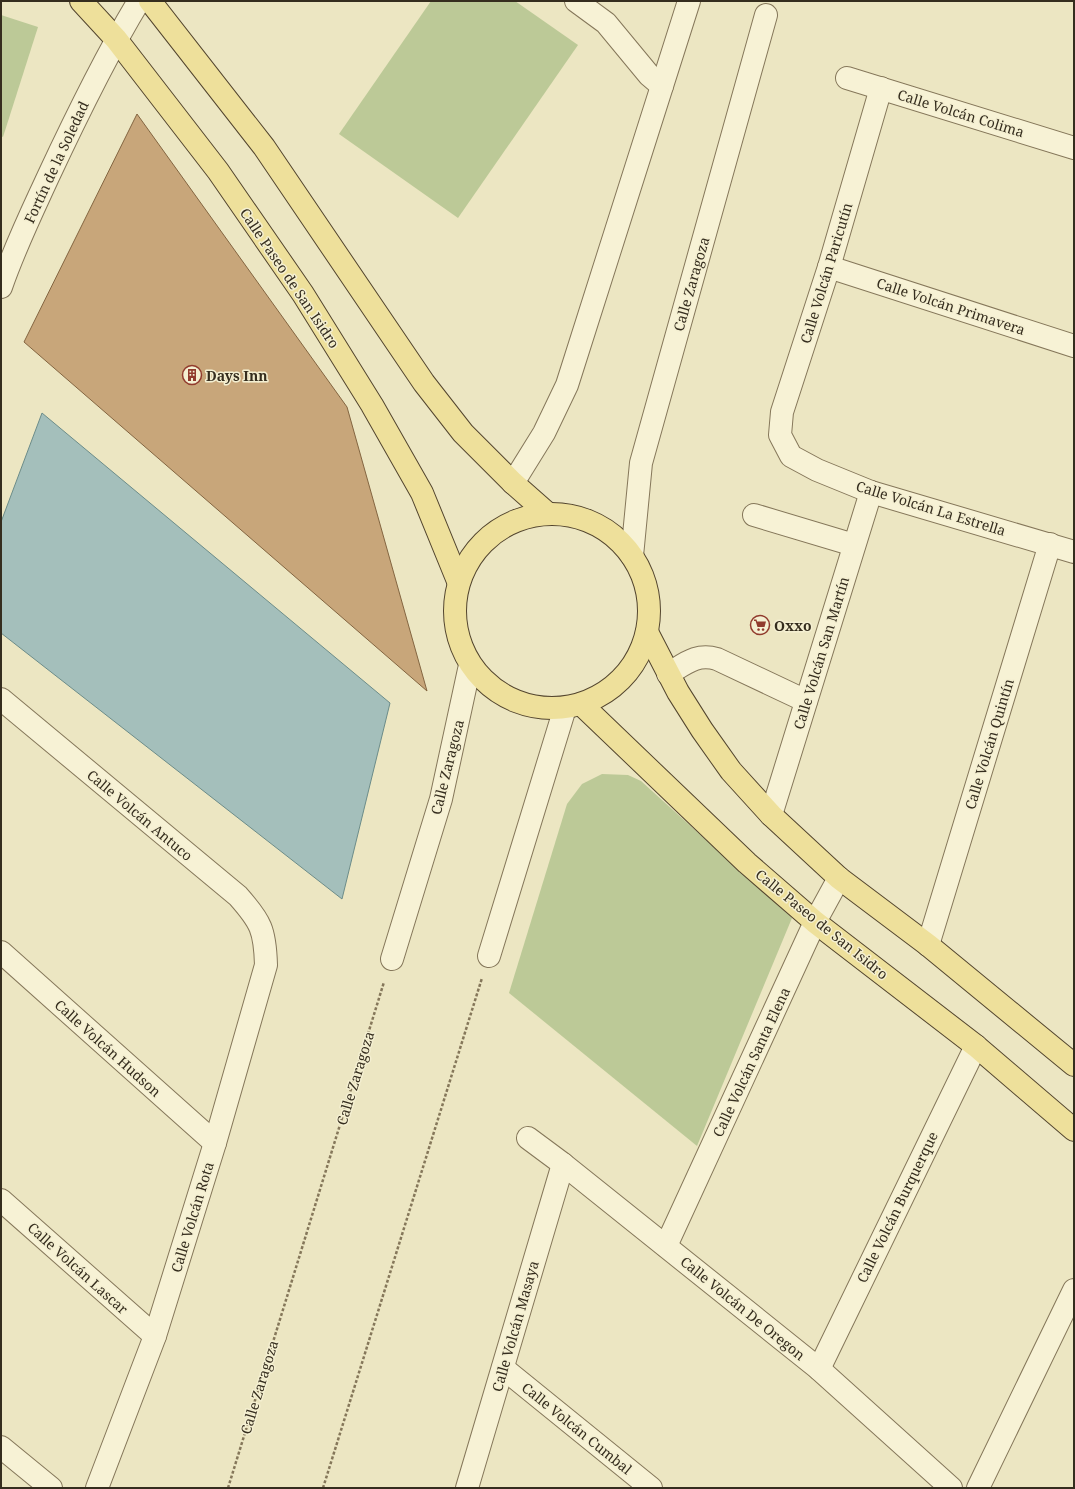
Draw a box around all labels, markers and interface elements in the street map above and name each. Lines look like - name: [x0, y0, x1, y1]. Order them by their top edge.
- street label: Calle Volcán Colima: [895, 85, 1027, 141]
- street label: Fortín de la Soledad: [19, 98, 93, 226]
- street label: Calle Volcán Paricutín: [796, 200, 856, 346]
- street label: Calle Paseo de San Isidro: [236, 204, 344, 352]
- street label: Calle Zaragoza: [668, 235, 714, 333]
- street label: Calle Volcán Primavera: [874, 273, 1028, 339]
- building icon: Days Inn: [181, 364, 203, 386]
- place label: Days Inn: [206, 366, 268, 385]
- street label: Calle Volcán La Estrella: [854, 476, 1008, 540]
- street label: Calle Volcán San Martín: [789, 574, 853, 732]
- supermarket icon: Oxxo: [749, 614, 771, 636]
- place label: Oxxo: [774, 616, 812, 635]
- street label: Calle Volcán Quintín: [960, 676, 1018, 812]
- street label: Calle Zaragoza: [426, 717, 468, 817]
- street label: Calle Volcán Antuco: [83, 765, 197, 865]
- street label: Calle Paseo de San Isidro: [752, 865, 892, 983]
- street label: Calle Volcán Santa Elena: [708, 984, 794, 1140]
- street label: Calle Volcán Hudson: [51, 995, 165, 1101]
- street label: Calle Zaragoza: [332, 1029, 378, 1127]
- street label: Calle Volcán Burquerque: [852, 1128, 942, 1286]
- street label: Calle Volcán Rota: [166, 1159, 218, 1275]
- street label: Calle Volcán Lascar: [24, 1218, 133, 1318]
- street label: Calle Volcán De Oregon: [677, 1252, 809, 1364]
- street label: Calle Volcán Masaya: [487, 1258, 543, 1394]
- street label: Calle Zaragoza: [236, 1338, 282, 1436]
- street label: Calle Volcán Cumbal: [518, 1378, 636, 1479]

